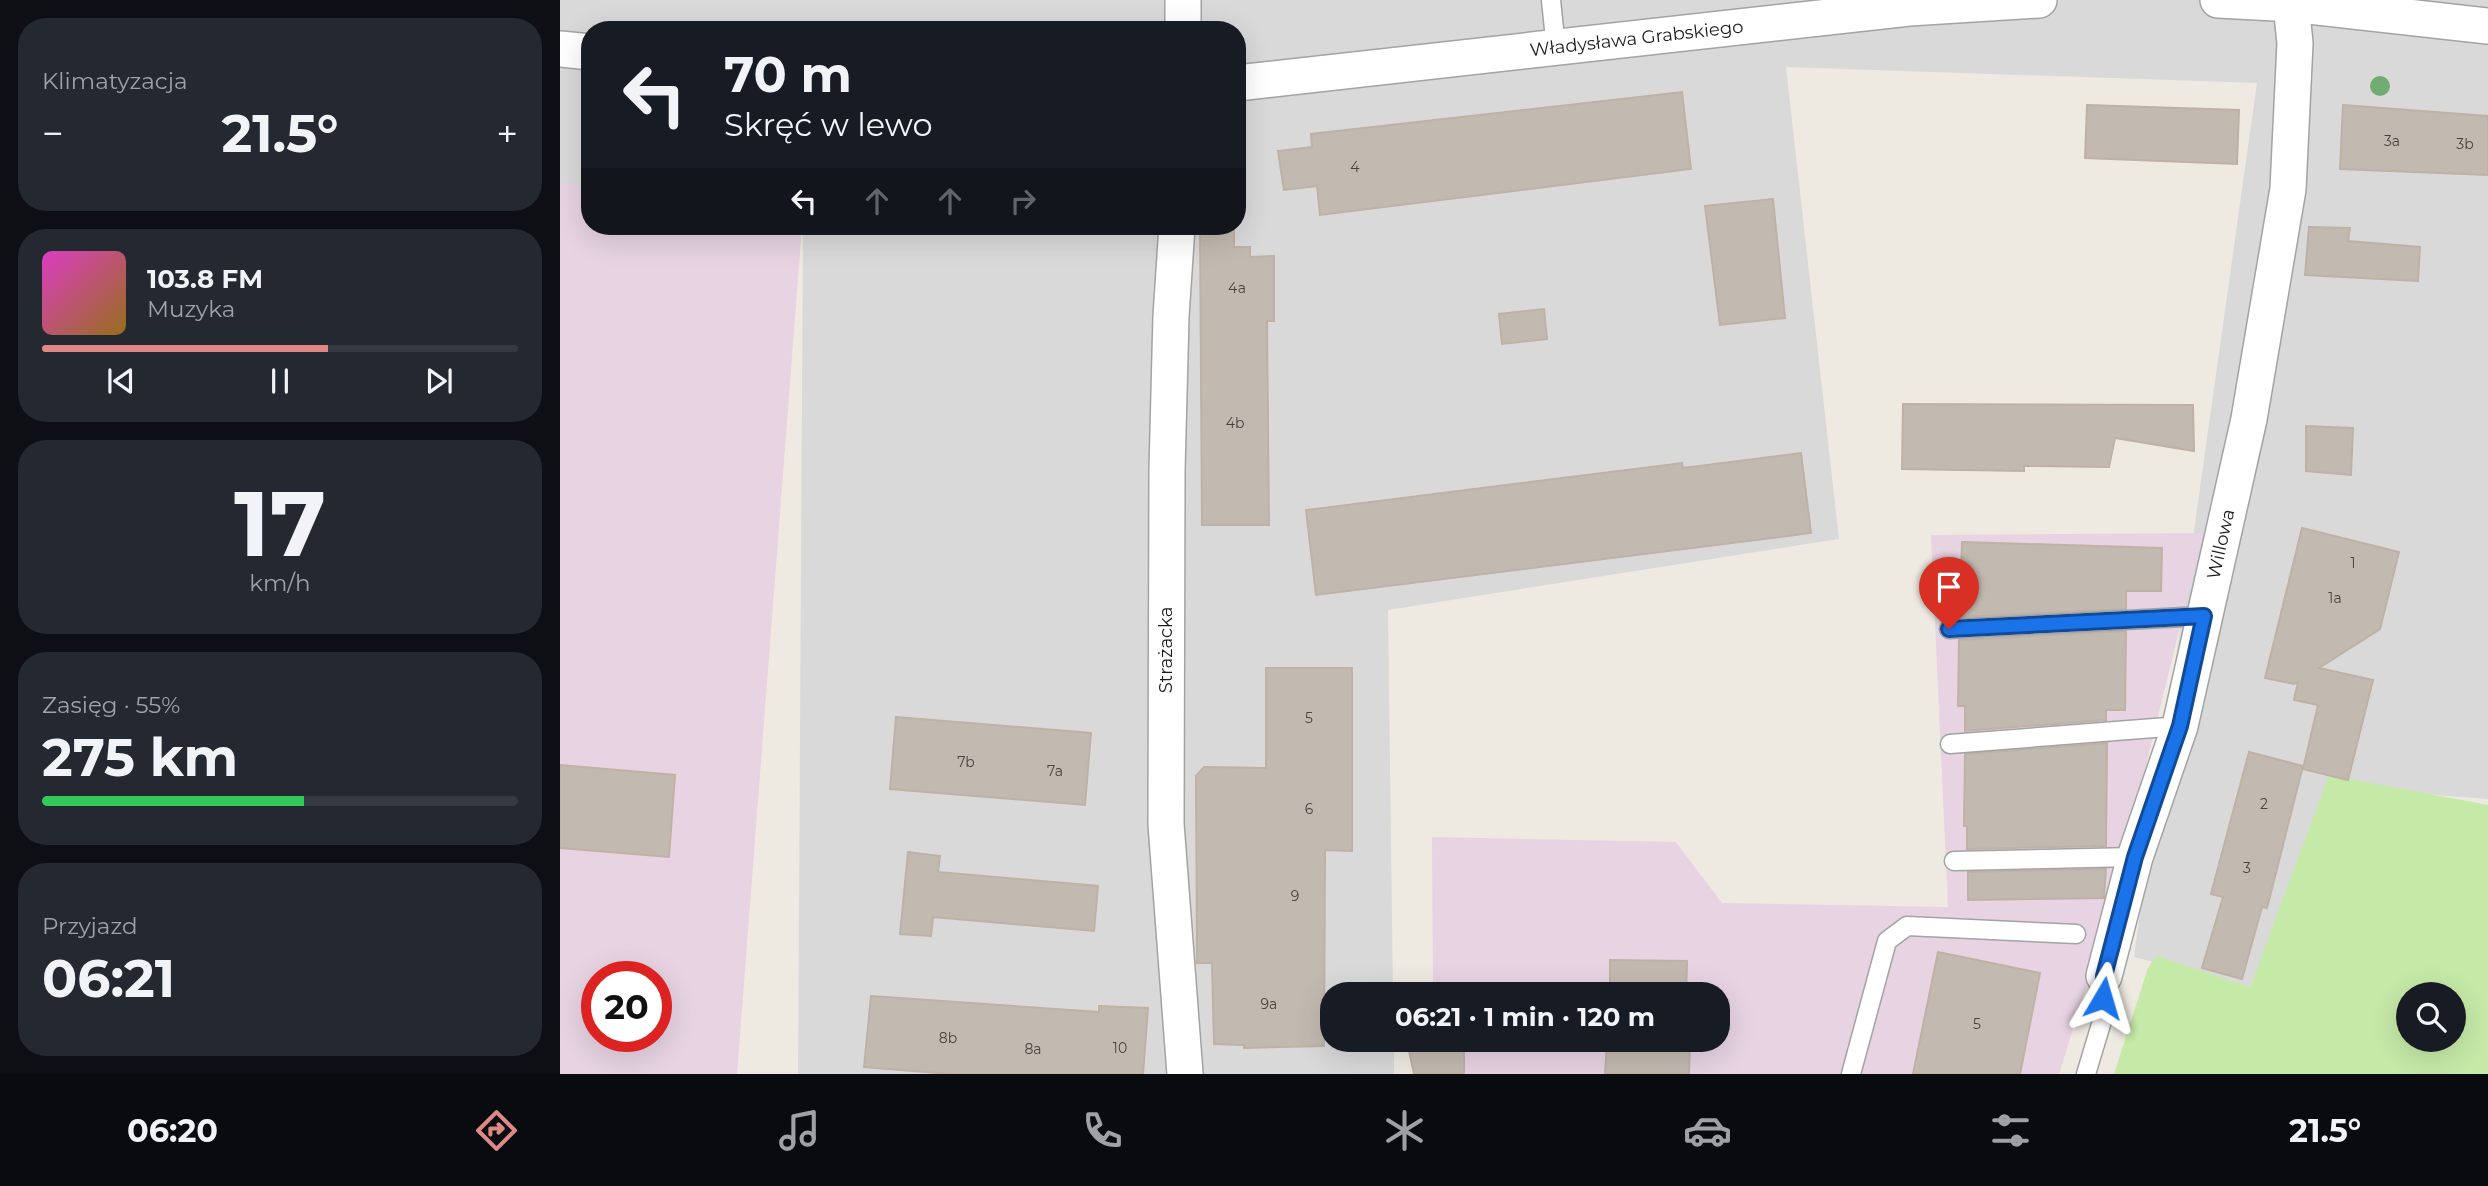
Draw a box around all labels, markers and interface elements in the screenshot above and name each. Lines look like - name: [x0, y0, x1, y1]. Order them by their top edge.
- street label: Władysława Grabskiego: [1529, 16, 1744, 61]
- text: 70 m: [724, 45, 852, 104]
- icon: left: [609, 49, 700, 140]
- text: Klimatyzacja: [42, 67, 188, 95]
- text: 21.5°: [221, 102, 339, 165]
- text: Skręć w lewo: [724, 105, 933, 144]
- text: −: [42, 110, 64, 157]
- text: +: [496, 110, 518, 157]
- house number: 3a: [2384, 132, 2400, 150]
- house number: 3b: [2456, 135, 2474, 153]
- house number: 4: [1350, 158, 1360, 176]
- icon: left: [785, 182, 823, 220]
- icon: ahead: [858, 182, 896, 220]
- icon: ahead: [931, 182, 969, 220]
- icon: right: [1004, 182, 1042, 220]
- text: 103.8 FM: [147, 263, 263, 295]
- house number: 4a: [1228, 279, 1246, 297]
- text: Muzyka: [147, 295, 235, 323]
- icon: previous: [102, 362, 140, 400]
- icon: pause: [261, 362, 299, 400]
- icon: next: [420, 362, 458, 400]
- house number: 4b: [1226, 414, 1244, 432]
- text: 17: [234, 468, 326, 579]
- street label: Willowa: [2202, 507, 2239, 581]
- house number: 1: [2350, 554, 2356, 572]
- pin: [1919, 557, 1979, 629]
- icon: arrive: [1930, 568, 1968, 606]
- text: km/h: [249, 569, 311, 597]
- house number: 1a: [2328, 589, 2342, 607]
- street label: Strażacka: [1155, 607, 1177, 693]
- text: Zasięg · 55%: [42, 691, 180, 719]
- house number: 5: [1305, 709, 1313, 727]
- text: 275 km: [42, 726, 238, 789]
- house number: 7b: [957, 753, 975, 771]
- house number: 7a: [1047, 762, 1063, 780]
- house number: 2: [2260, 795, 2268, 813]
- house number: 6: [1305, 800, 1314, 818]
- house number: 3: [2243, 859, 2251, 877]
- house number: 9: [1291, 887, 1299, 905]
- text: Przyjazd: [42, 912, 138, 940]
- text: 06:21: [42, 947, 175, 1010]
- speed limit sign: 20: [581, 961, 672, 1052]
- position arrow: [2066, 961, 2140, 1035]
- map controls: [2396, 982, 2466, 1052]
- button: search: [2396, 982, 2466, 1052]
- house number: 9a: [1261, 995, 1277, 1013]
- text: 06:21 · 1 min · 120 m: [1395, 1001, 1655, 1033]
- house number: 5: [1973, 1015, 1981, 1033]
- house number: 8b: [939, 1029, 957, 1047]
- house number: 10: [1113, 1039, 1127, 1057]
- house number: 8a: [1024, 1040, 1042, 1058]
- icon: directions: [472, 1106, 521, 1155]
- icon: music: [775, 1106, 824, 1155]
- icon: phone: [1078, 1106, 1127, 1155]
- icon: climate: [1380, 1106, 1429, 1155]
- icon: car: [1683, 1106, 1732, 1155]
- icon: filters: [1986, 1106, 2035, 1155]
- text: 06:20: [127, 1111, 218, 1150]
- text: 21.5°: [2289, 1111, 2361, 1150]

